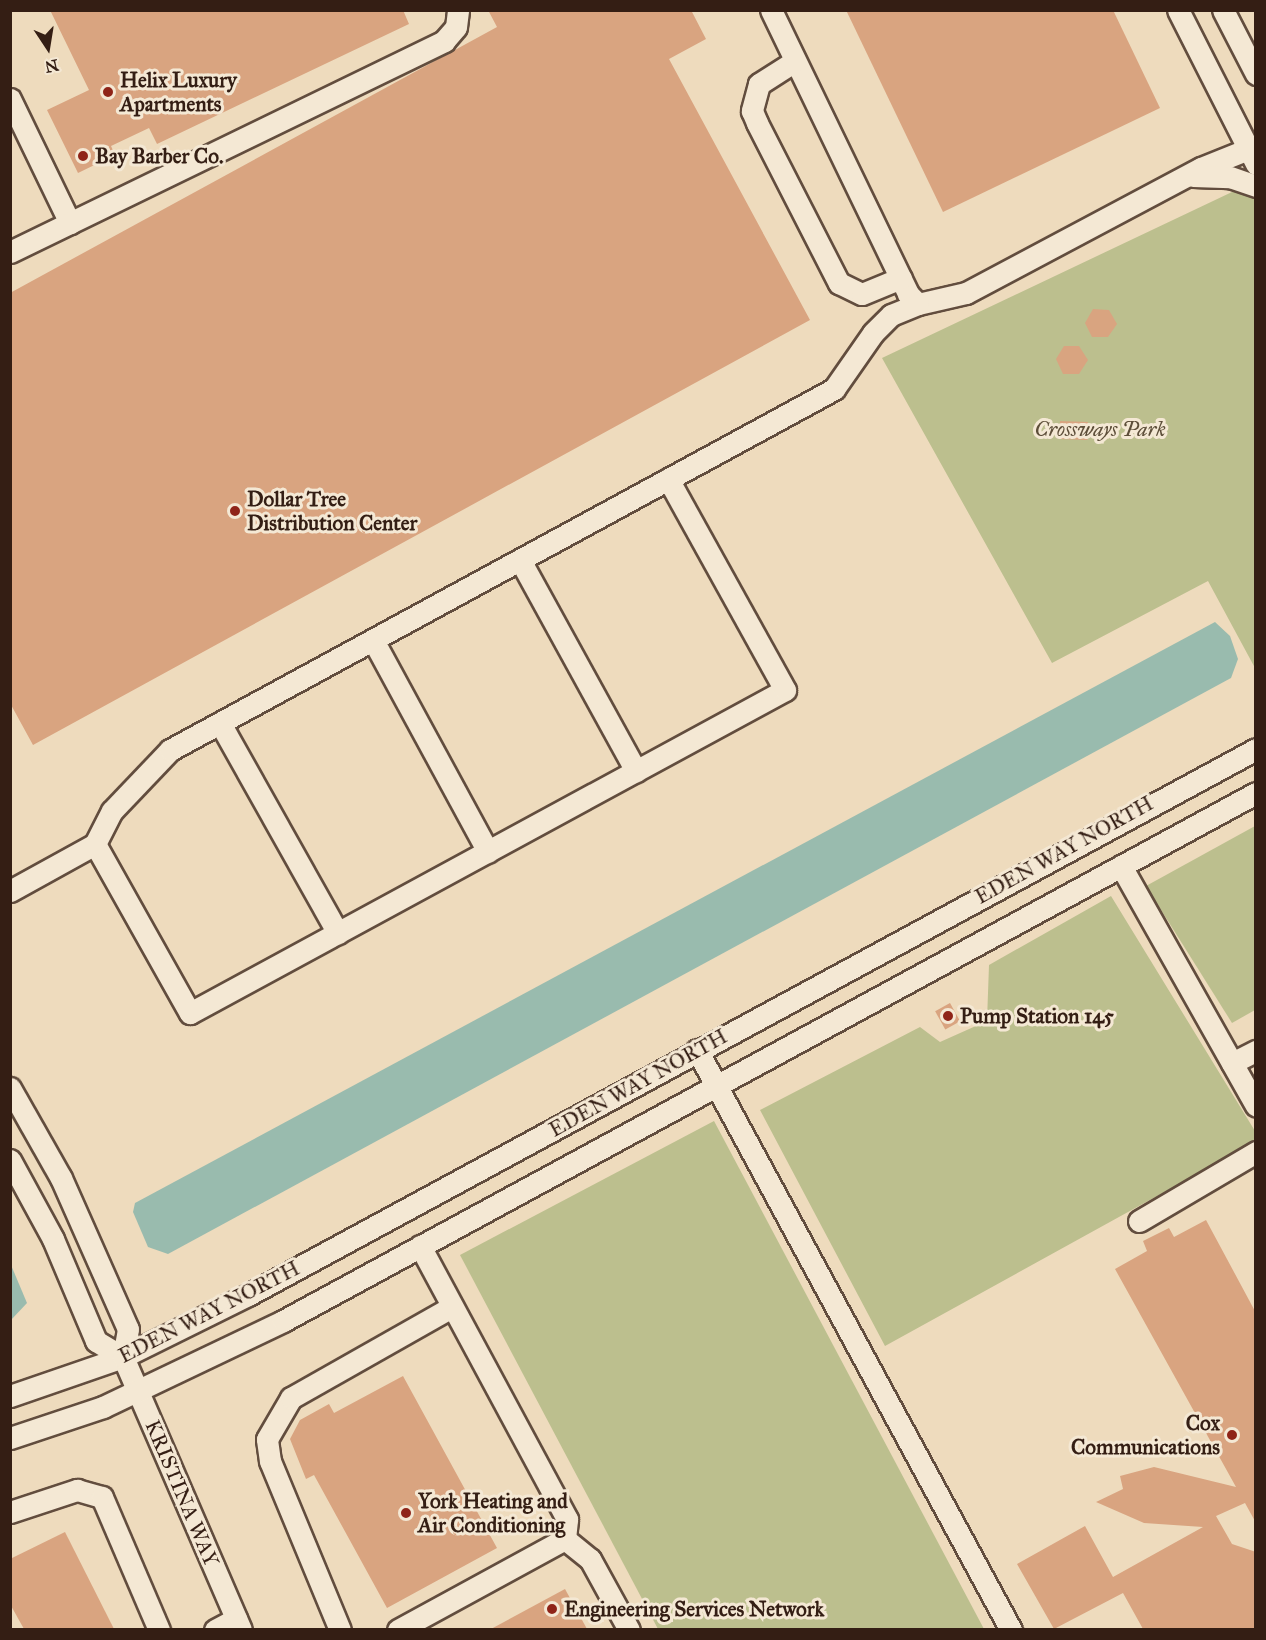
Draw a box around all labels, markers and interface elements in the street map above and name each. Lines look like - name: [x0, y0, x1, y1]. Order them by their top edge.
- north arrow: [18, 18, 78, 78]
- text: N: [43, 55, 60, 77]
- place label: Helix Luxury Apartments: [120, 67, 237, 117]
- marker: Helix Luxury Apartments: [101, 85, 115, 99]
- place label: Bay Barber Co.: [95, 143, 223, 169]
- marker: Bay Barber Co.: [76, 149, 90, 163]
- park label: Crossways Park: [1034, 416, 1166, 442]
- place label: Dollar Tree Distribution Center: [247, 486, 417, 536]
- marker: Dollar Tree Distribution Center: [228, 504, 242, 518]
- street label: EDEN WAY NORTH: [971, 791, 1157, 909]
- place label: Pump Station 145: [960, 1003, 1114, 1029]
- marker: Pump Station 145: [941, 1009, 955, 1023]
- street label: EDEN WAY NORTH: [545, 1024, 731, 1142]
- street label: EDEN WAY NORTH: [114, 1255, 304, 1369]
- place label: Cox Communications: [1071, 1410, 1220, 1460]
- street label: KRISTINA WAY: [140, 1416, 224, 1570]
- marker: Cox Communications: [1225, 1428, 1239, 1442]
- place label: York Heating and Air Conditioning: [418, 1488, 568, 1538]
- marker: York Heating and Air Conditioning: [399, 1506, 413, 1520]
- place label: Engineering Services Network: [564, 1596, 824, 1622]
- marker: Engineering Services Network: [545, 1602, 559, 1616]

